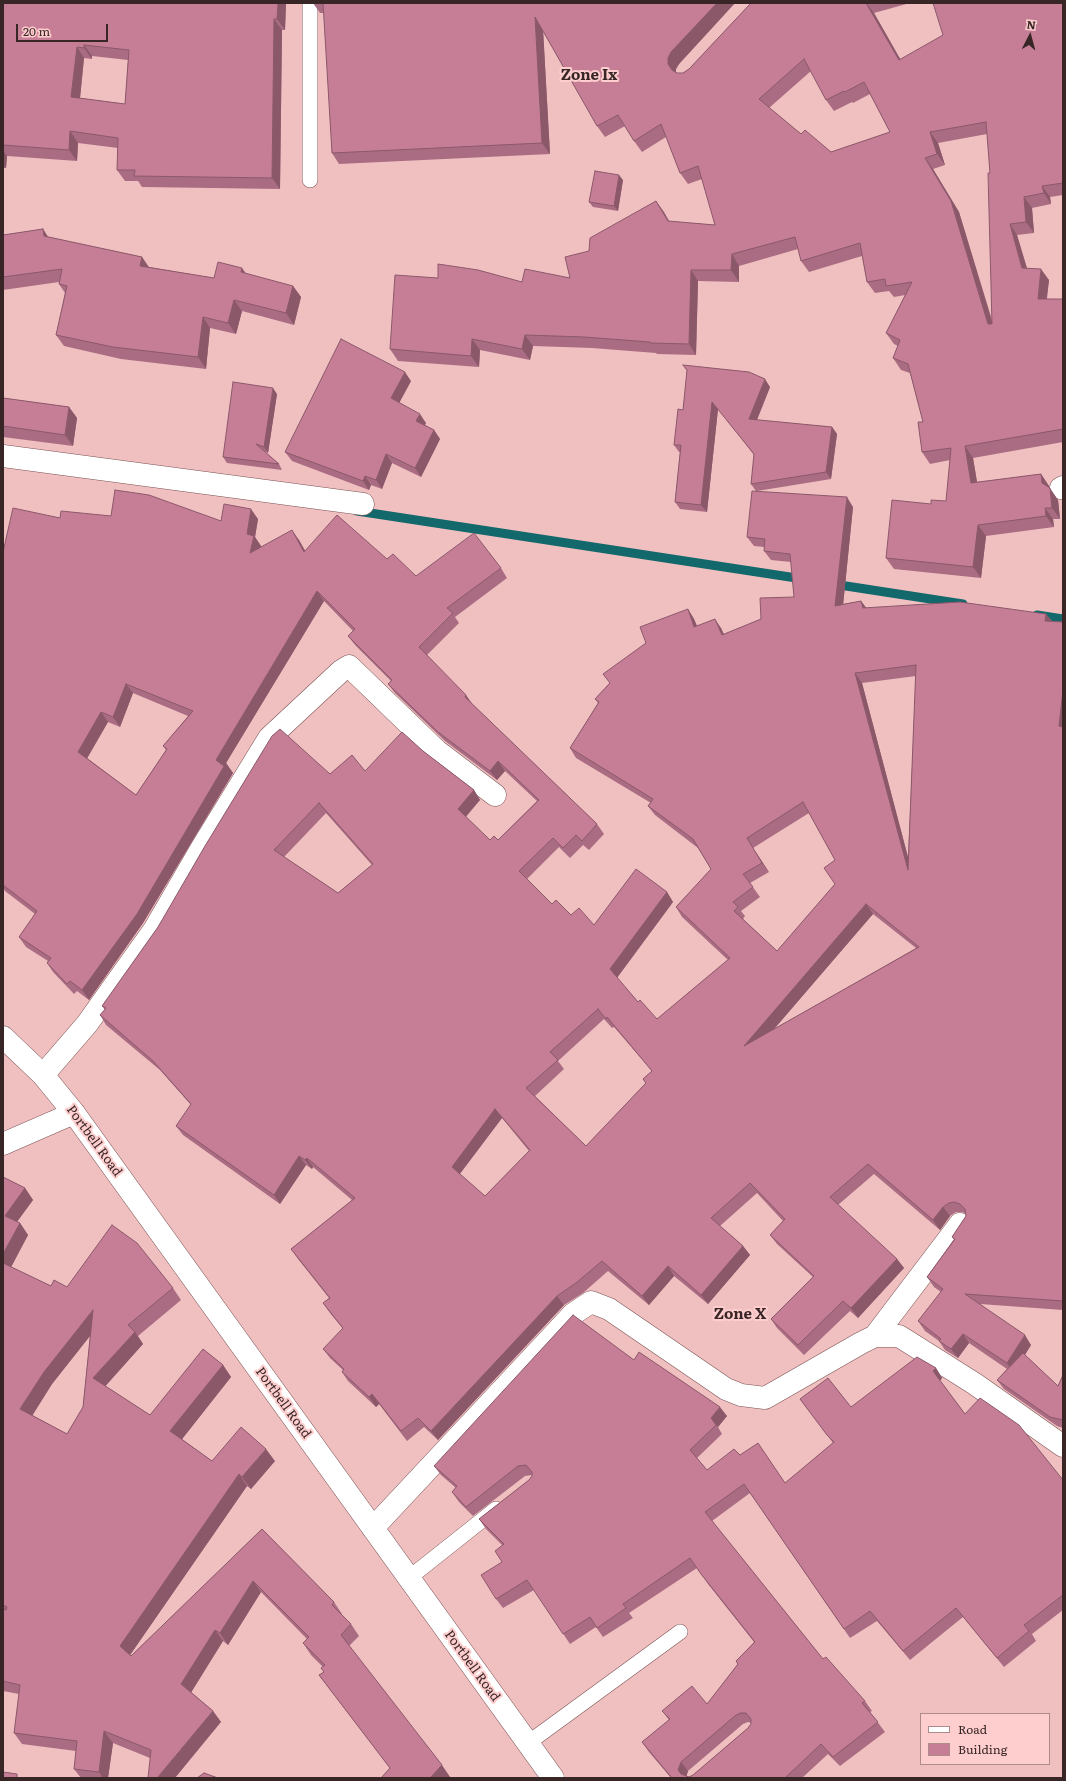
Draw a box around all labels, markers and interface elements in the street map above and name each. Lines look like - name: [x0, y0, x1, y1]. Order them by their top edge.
- scale bar: [18, 16, 110, 42]
- north arrow: [1010, 16, 1050, 56]
- text: N: [1026, 16, 1037, 33]
- text: 20 m: [23, 22, 50, 40]
- district label: Zone Ix: [561, 67, 617, 85]
- street label: Portbell Road: [63, 1102, 125, 1180]
- district label: Zone X: [714, 1306, 766, 1324]
- street label: Portbell Road: [252, 1364, 314, 1442]
- street label: Portbell Road: [441, 1627, 503, 1705]
- legend: [920, 1713, 1050, 1765]
- text: Road: [958, 1720, 987, 1738]
- text: Building: [958, 1740, 1007, 1758]

